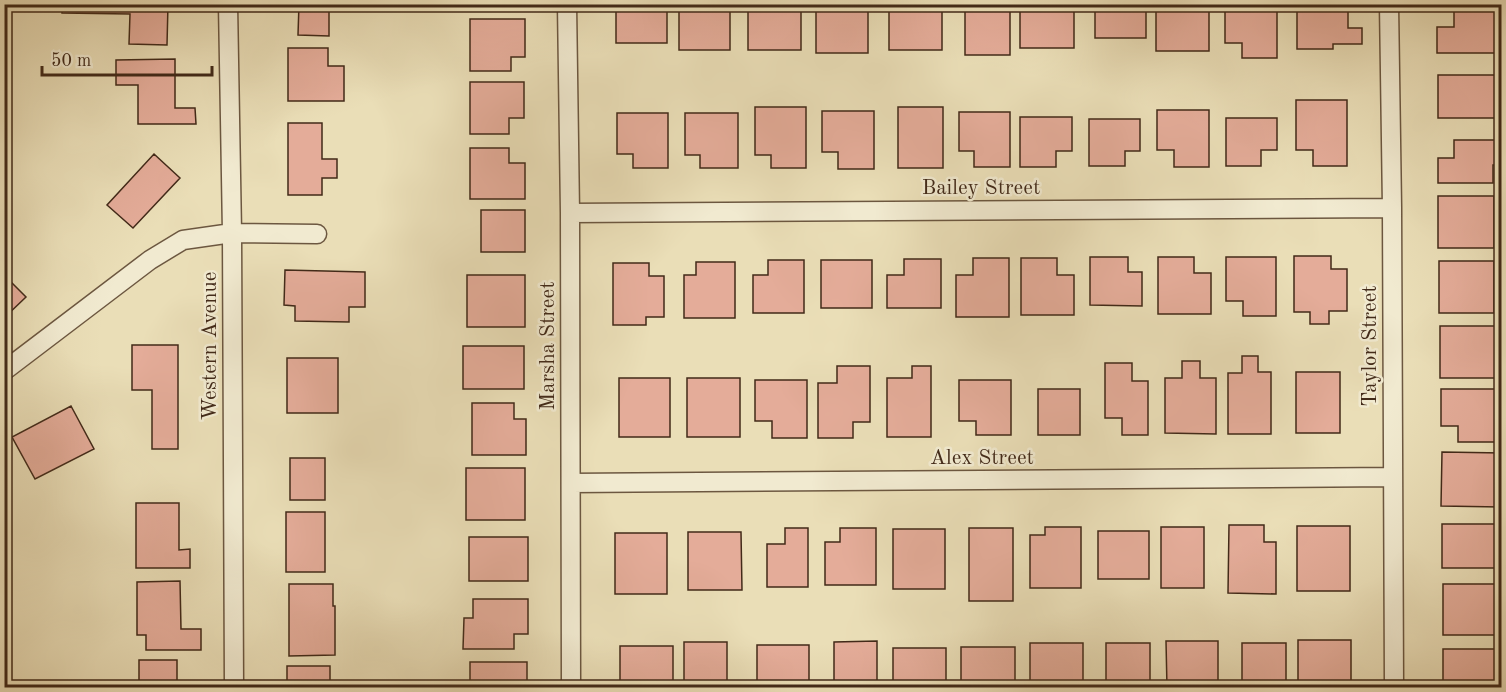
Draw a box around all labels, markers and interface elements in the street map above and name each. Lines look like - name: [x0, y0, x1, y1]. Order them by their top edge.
- scale bar: [42, 39, 212, 77]
- text: 50 m: [51, 52, 91, 70]
- street label: Bailey Street: [922, 178, 1040, 199]
- street label: Western Avenue: [200, 272, 221, 420]
- street label: Marsha Street: [538, 281, 559, 411]
- street label: Taylor Street: [1360, 285, 1381, 407]
- street label: Alex Street: [930, 448, 1034, 469]

